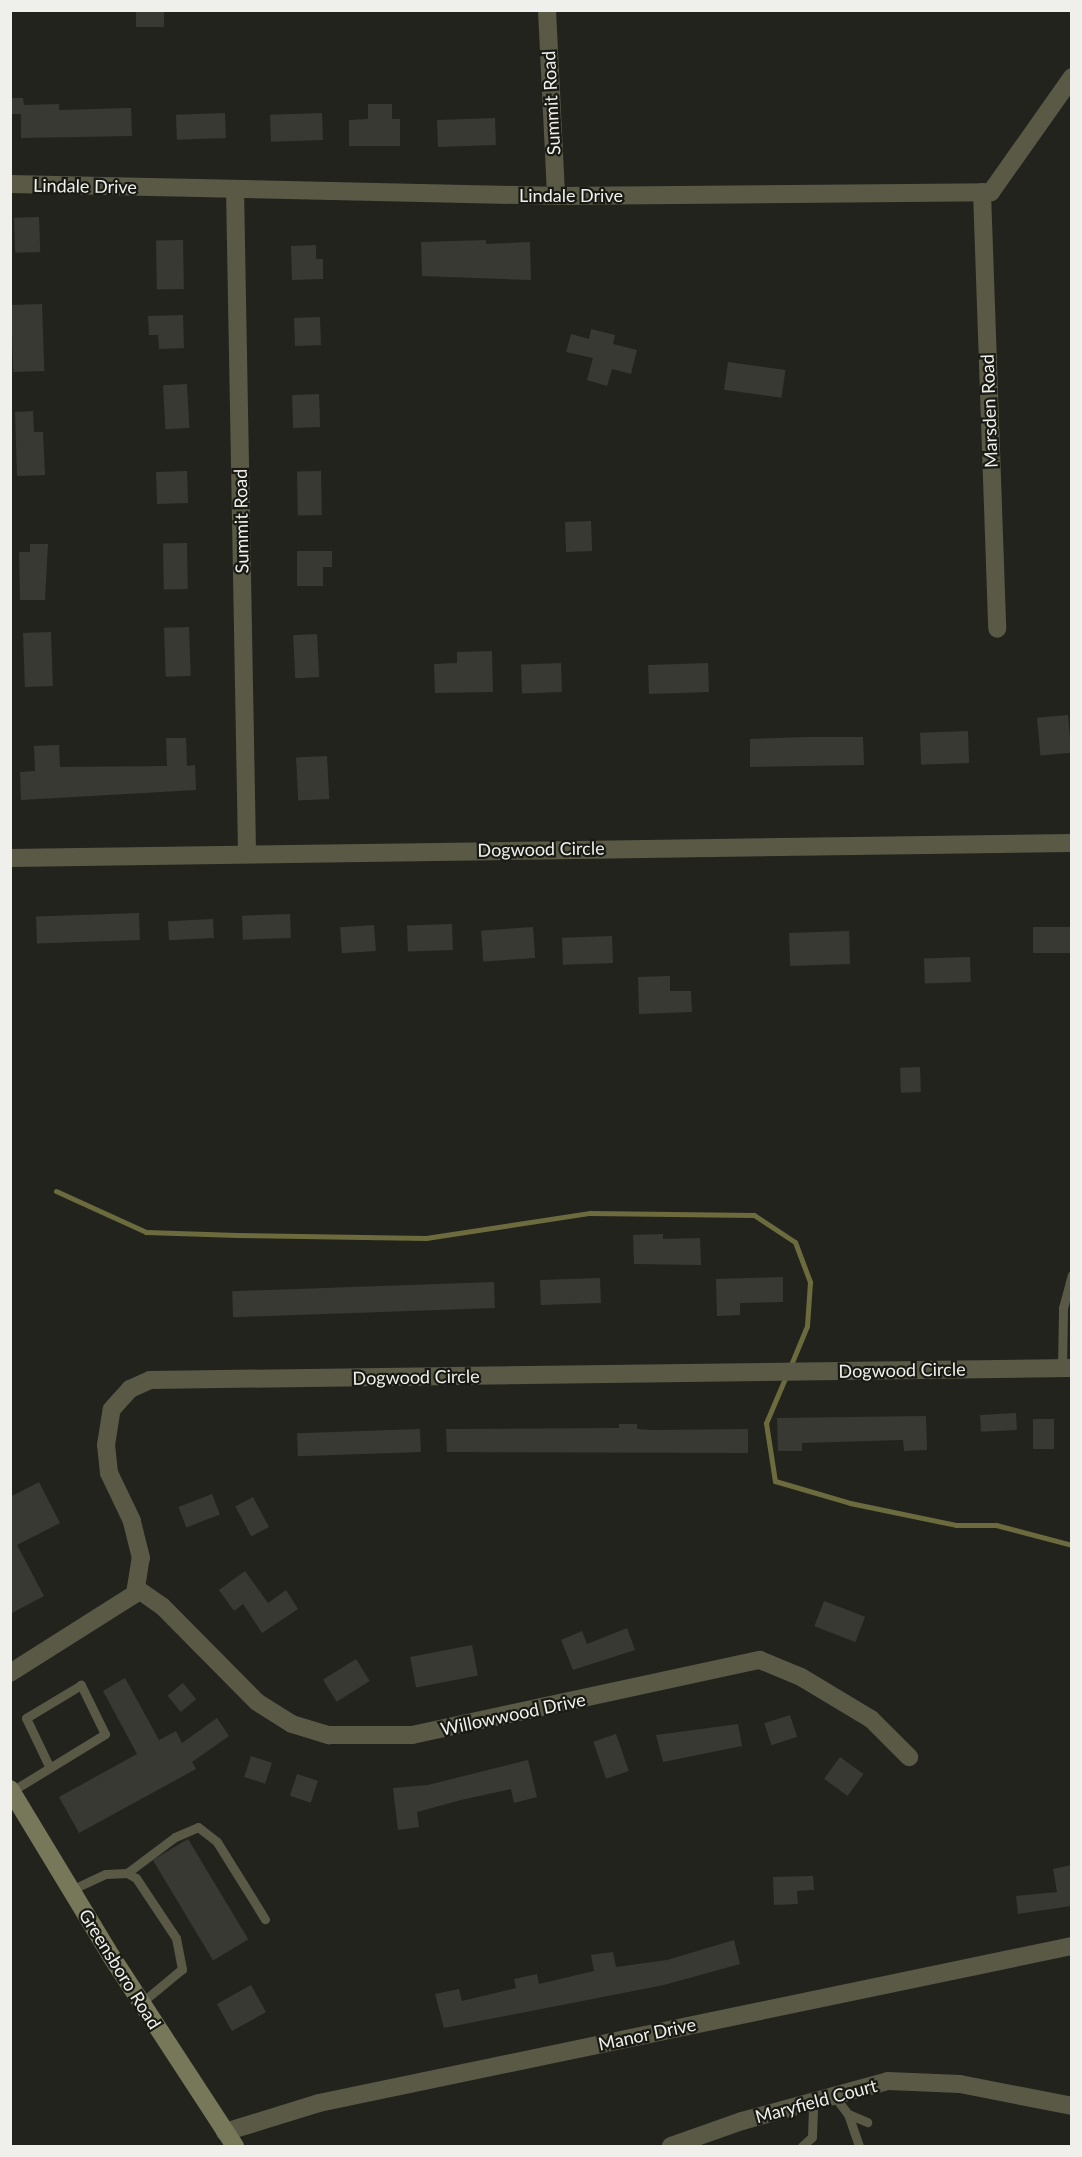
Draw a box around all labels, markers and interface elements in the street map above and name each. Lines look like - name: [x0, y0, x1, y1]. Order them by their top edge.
- street label: Summit Road: [537, 50, 565, 156]
- street label: Lindale Drive: [33, 174, 137, 198]
- street label: Lindale Drive: [519, 184, 623, 206]
- street label: Marsden Road: [976, 354, 1002, 468]
- street label: Summit Road: [229, 469, 253, 573]
- street label: Dogwood Circle: [477, 837, 605, 861]
- street label: Dogwood Circle: [838, 1358, 966, 1382]
- street label: Dogwood Circle: [352, 1365, 480, 1389]
- street label: Willowwood Drive: [439, 1688, 587, 1740]
- street label: Greensboro Road: [74, 1905, 166, 2033]
- street label: Manor Drive: [596, 2013, 698, 2055]
- street label: Maryfield Court: [753, 2074, 879, 2128]

